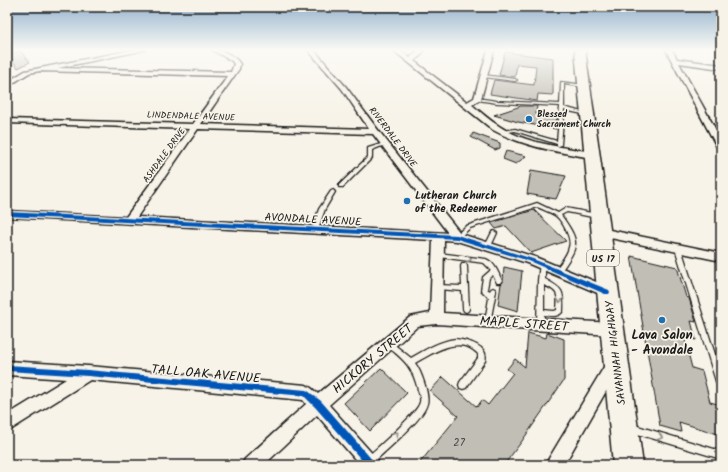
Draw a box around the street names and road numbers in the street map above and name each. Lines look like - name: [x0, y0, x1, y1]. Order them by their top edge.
- street label: RIVERDALE DRIVE: [365, 104, 421, 171]
- street label: LINDENDALE AVENUE: [147, 107, 236, 126]
- street label: ASHDALE DRIVE: [139, 124, 190, 186]
- street label: AVONDALE AVENUE: [264, 208, 362, 232]
- road number: US 17: [587, 250, 619, 266]
- street label: SAVANNAH HIGHWAY: [601, 299, 631, 406]
- street label: MAPLE STREET: [479, 311, 570, 338]
- street label: HICKORY STREET: [328, 318, 419, 399]
- street label: TALL OAK AVENUE: [150, 359, 262, 390]

